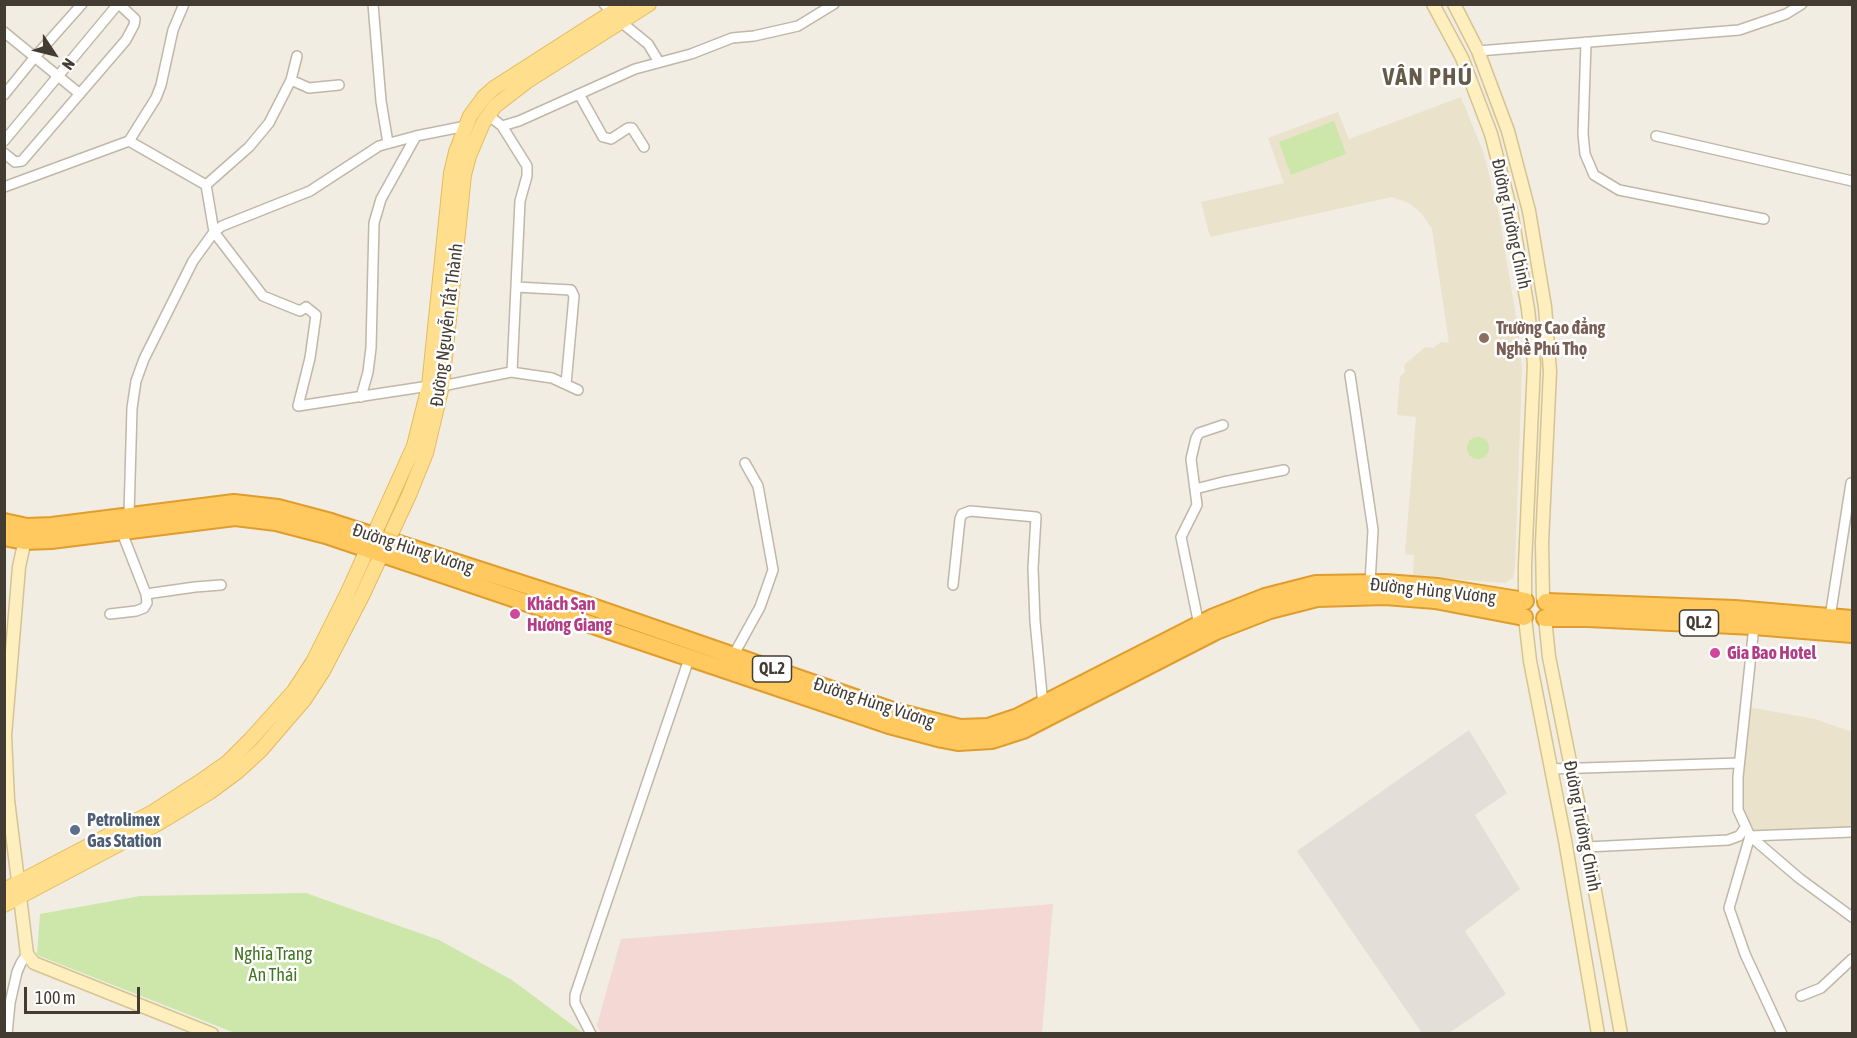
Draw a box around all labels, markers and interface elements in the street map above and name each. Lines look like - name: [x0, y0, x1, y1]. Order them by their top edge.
- north arrow: [24, 24, 84, 84]
- text: N: [59, 55, 79, 73]
- district label: VÂN PHÚ: [1383, 63, 1473, 91]
- street label: Đường Trường Chinh: [1487, 157, 1535, 291]
- street label: Đường Nguyễn Tất Thành: [426, 242, 468, 408]
- place label: Trường Cao đẳng Nghề Phú Thọ: [1496, 317, 1605, 360]
- marker: Trường Cao đẳng Nghề Phú Thọ: [1477, 331, 1491, 345]
- street label: Đường Hùng Vương: [350, 519, 476, 579]
- street label: Đường Hùng Vương: [1369, 574, 1497, 608]
- place label: Khách Sạn Hương Giang: [527, 593, 612, 636]
- marker: Khách Sạn Hương Giang: [508, 607, 522, 621]
- road number: QL.2: [1680, 610, 1718, 636]
- place label: Gia Bao Hotel: [1727, 642, 1816, 664]
- marker: Gia Bao Hotel: [1708, 646, 1722, 660]
- road number: QL.2: [752, 656, 792, 682]
- street label: Đường Hùng Vương: [811, 673, 937, 733]
- street label: Đường Trường Chinh: [1559, 759, 1605, 893]
- place label: Petrolimex Gas Station: [87, 809, 161, 852]
- marker: Petrolimex Gas Station: [68, 823, 82, 837]
- park label: Nghĩa Trang An Thái: [234, 943, 312, 986]
- scale bar: [27, 975, 142, 1013]
- text: 100 m: [35, 987, 76, 1008]

